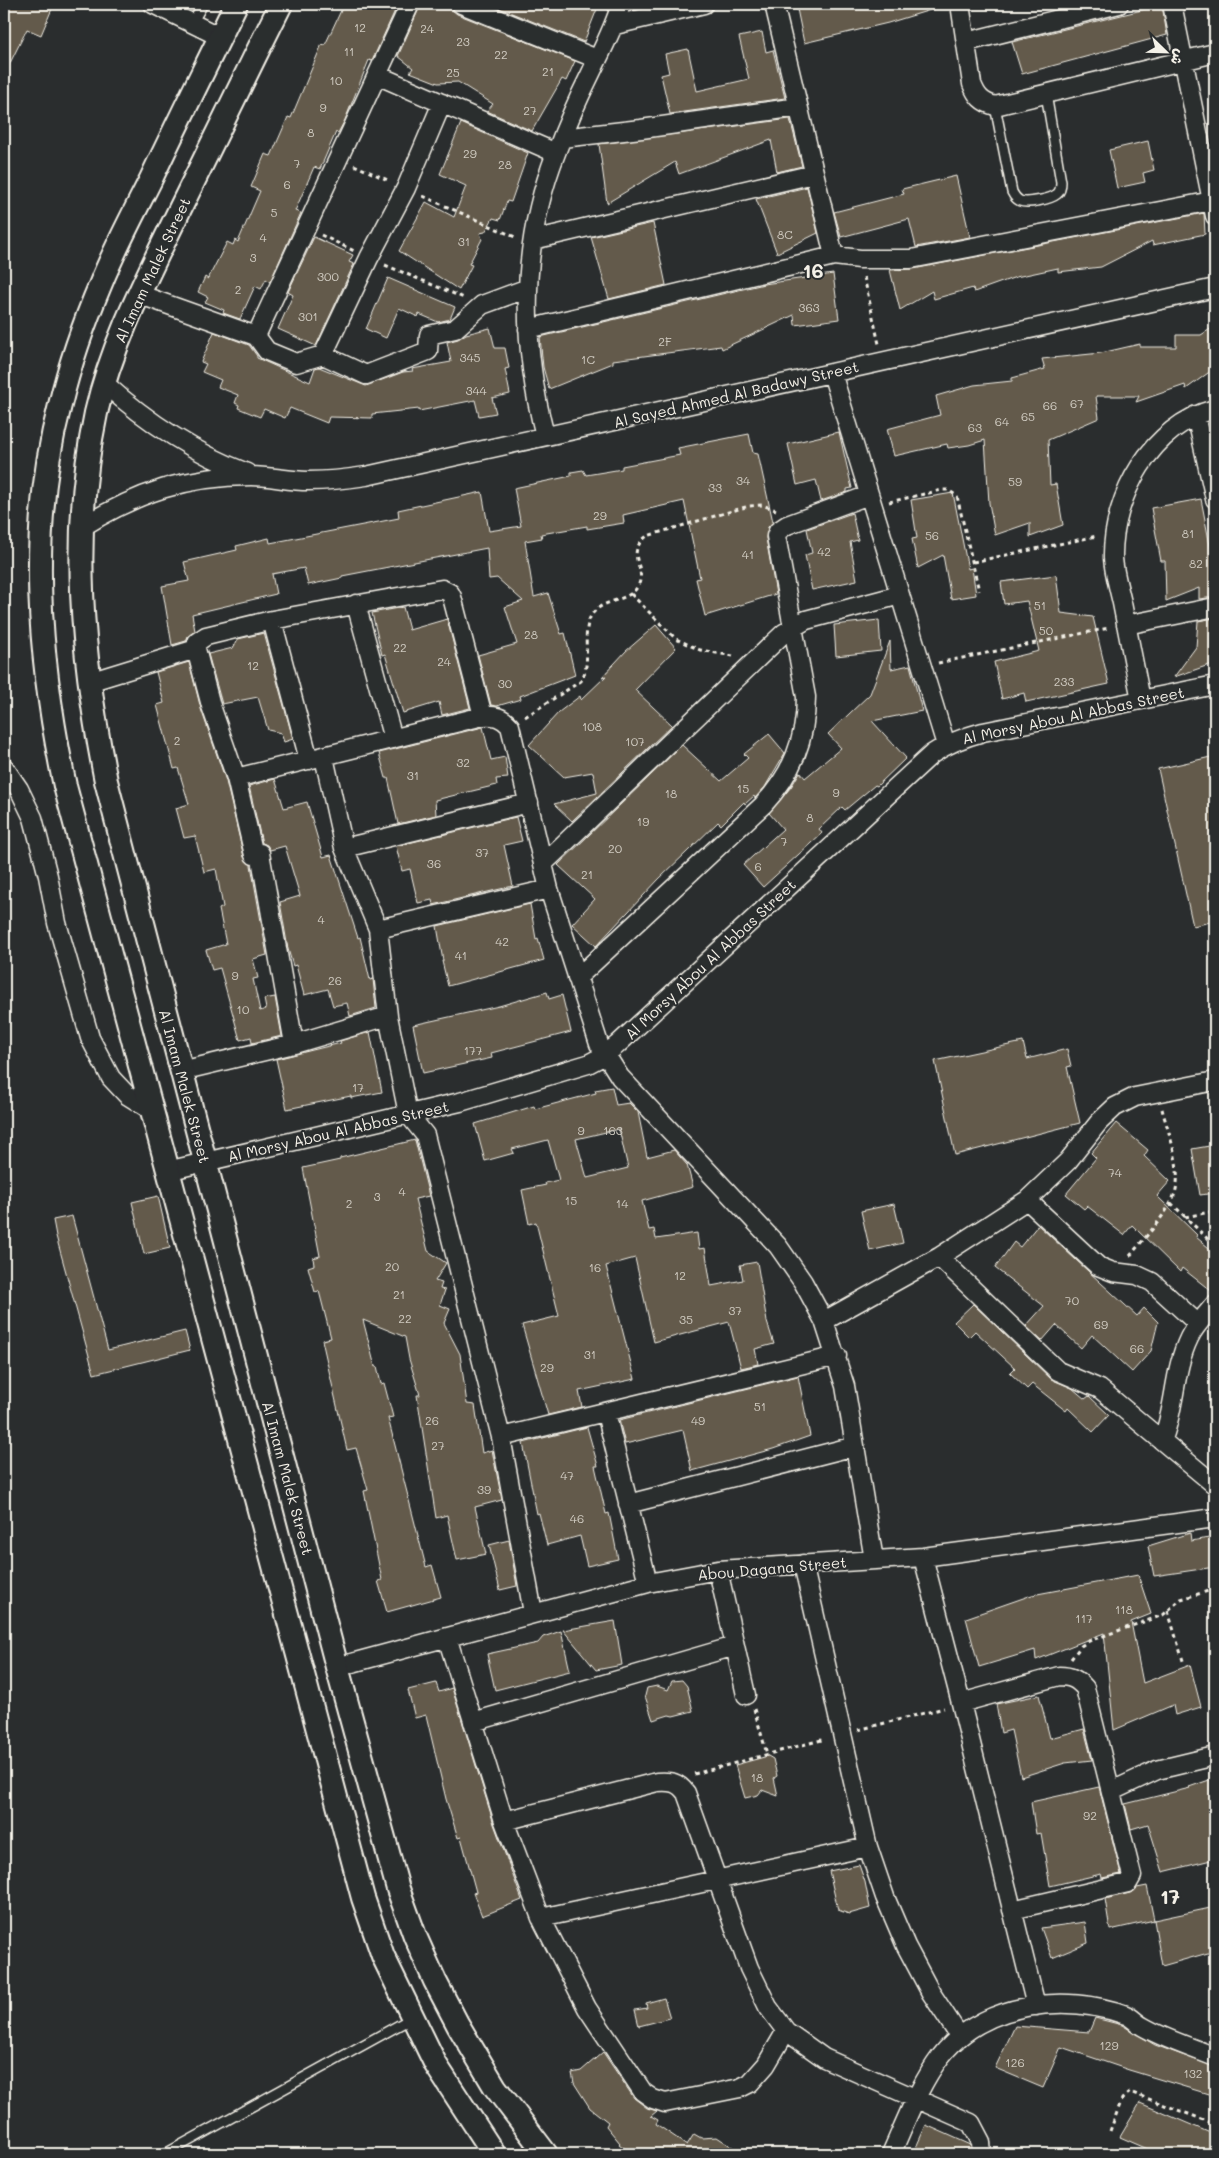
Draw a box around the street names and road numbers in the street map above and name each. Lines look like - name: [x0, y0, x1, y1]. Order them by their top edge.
- street label: Al Imam Malek Street: [109, 194, 195, 346]
- street label: Al Sayed Ahmed Al Badawy Street: [611, 356, 861, 432]
- street label: Al Morsy Abou Al Abbas Street: [960, 682, 1186, 748]
- street label: Al Morsy Abou Al Abbas Street: [620, 874, 800, 1044]
- street label: Al Imam Malek Street: [155, 1007, 215, 1165]
- street label: Al Morsy Abou Al Abbas Street: [225, 1096, 451, 1166]
- street label: Al Imam Malek Street: [258, 1399, 318, 1557]
- street label: Abou Dagana Street: [697, 1552, 847, 1584]

